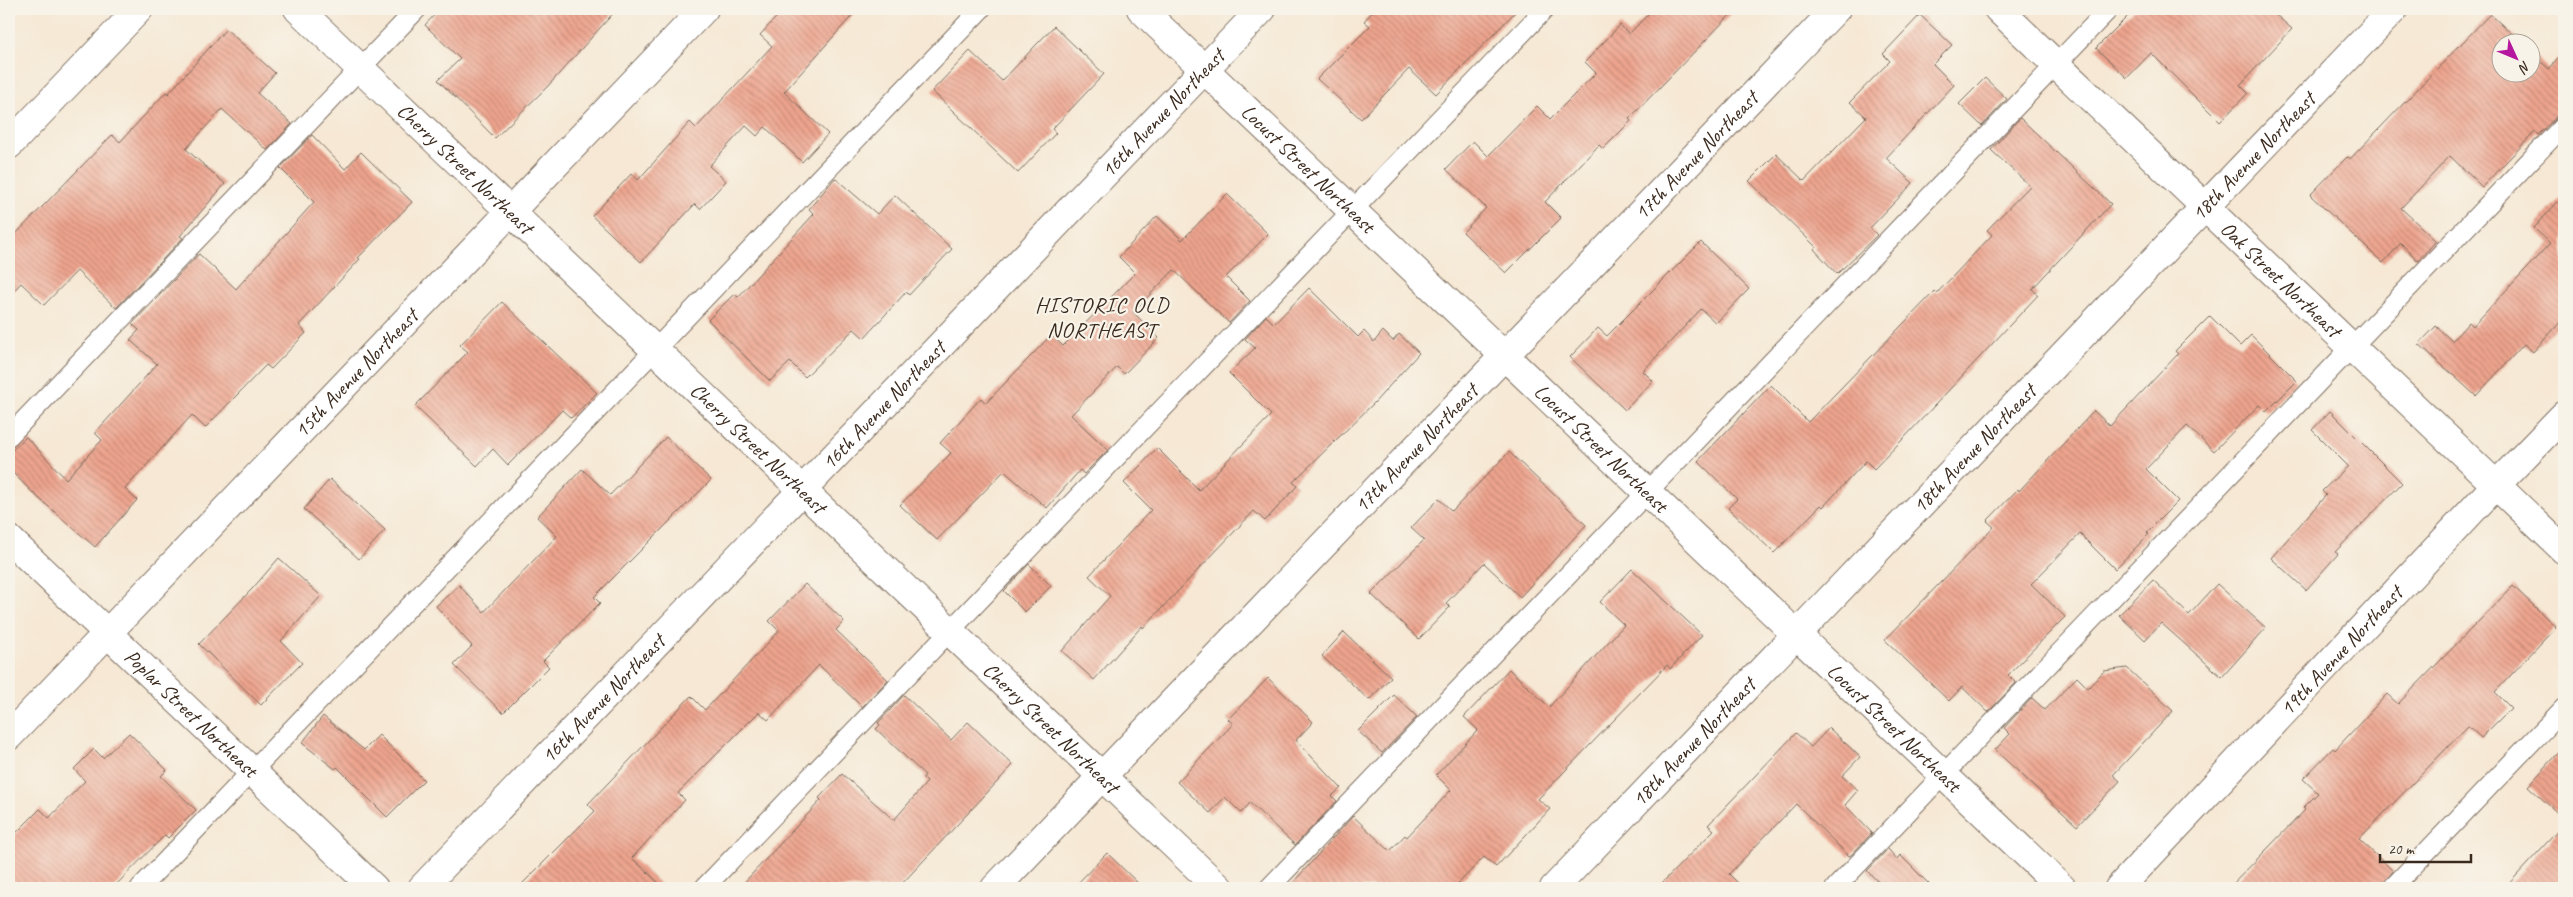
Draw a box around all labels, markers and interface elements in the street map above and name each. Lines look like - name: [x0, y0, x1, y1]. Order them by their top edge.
- north arrow: [2490, 32, 2540, 82]
- street label: 16th Avenue Northeast: [1095, 41, 1232, 183]
- text: N: [2514, 58, 2534, 77]
- street label: 17th Avenue Northeast: [1629, 84, 1766, 225]
- street label: 18th Avenue Northeast: [2186, 85, 2323, 226]
- street label: Cherry Street Northeast: [392, 98, 541, 241]
- street label: Locust Street Northeast: [1236, 99, 1382, 240]
- street label: Oak Street Northeast: [2215, 216, 2348, 345]
- district label: HISTORIC OLD NORTHEAST: [1035, 291, 1170, 344]
- street label: 15th Avenue Northeast: [289, 301, 425, 443]
- street label: 16th Avenue Northeast: [816, 333, 953, 475]
- street label: 17th Avenue Northeast: [1349, 376, 1486, 518]
- street label: Cherry Street Northeast: [685, 377, 834, 521]
- street label: 18th Avenue Northeast: [1907, 377, 2044, 518]
- street label: Locust Street Northeast: [1529, 378, 1675, 519]
- street label: 19th Avenue Northeast: [2274, 578, 2410, 721]
- street label: 16th Avenue Northeast: [536, 627, 672, 768]
- street label: Poplar Street Northeast: [119, 644, 265, 784]
- street label: Cherry Street Northeast: [978, 657, 1127, 801]
- street label: Locust Street Northeast: [1822, 658, 1968, 799]
- street label: 18th Avenue Northeast: [1626, 670, 1763, 812]
- scale bar: [2380, 832, 2472, 864]
- text: 20 m: [2388, 840, 2415, 859]

